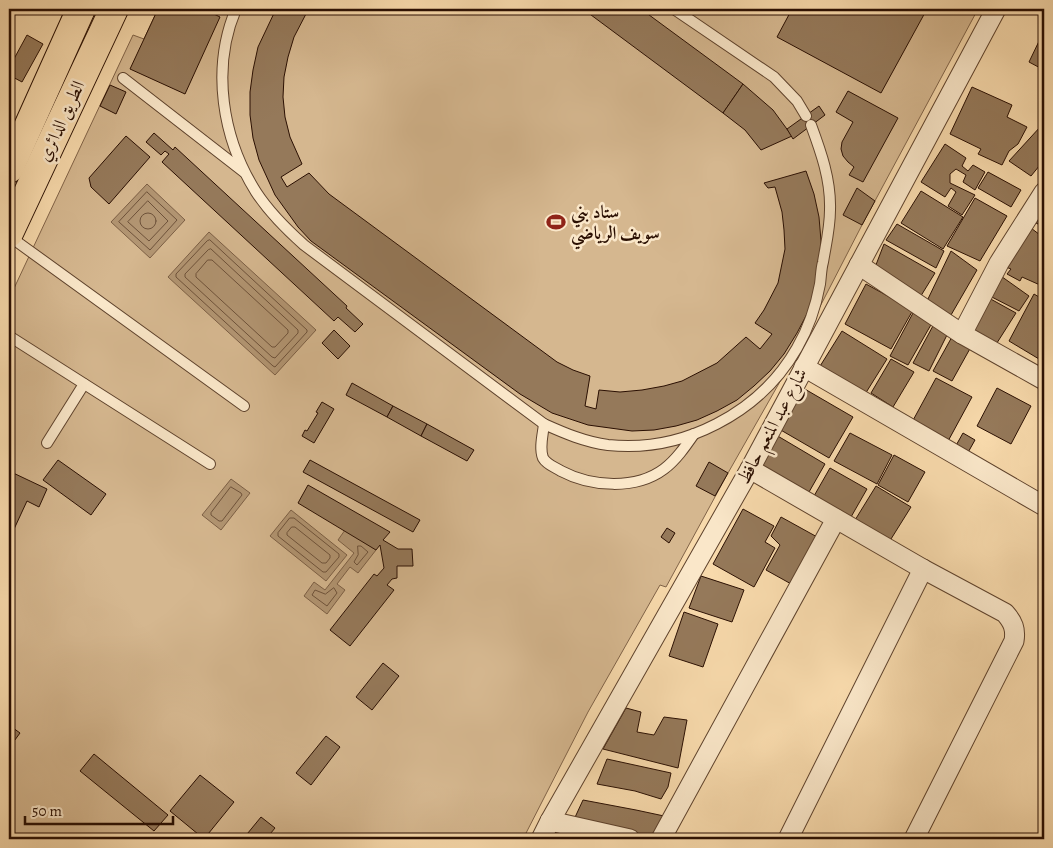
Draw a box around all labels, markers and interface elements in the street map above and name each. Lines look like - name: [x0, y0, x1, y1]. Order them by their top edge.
- street label: الطريق الدائري: [32, 77, 93, 167]
- place label: ستاد بني سويف الرياضي: [571, 200, 660, 250]
- sports icon: ستاد بني سويف الرياضي: [545, 211, 567, 233]
- street label: شارع عبد المنعم حافظ: [731, 364, 817, 490]
- scale bar: [25, 793, 172, 825]
- text: 50 m: [32, 801, 62, 821]

